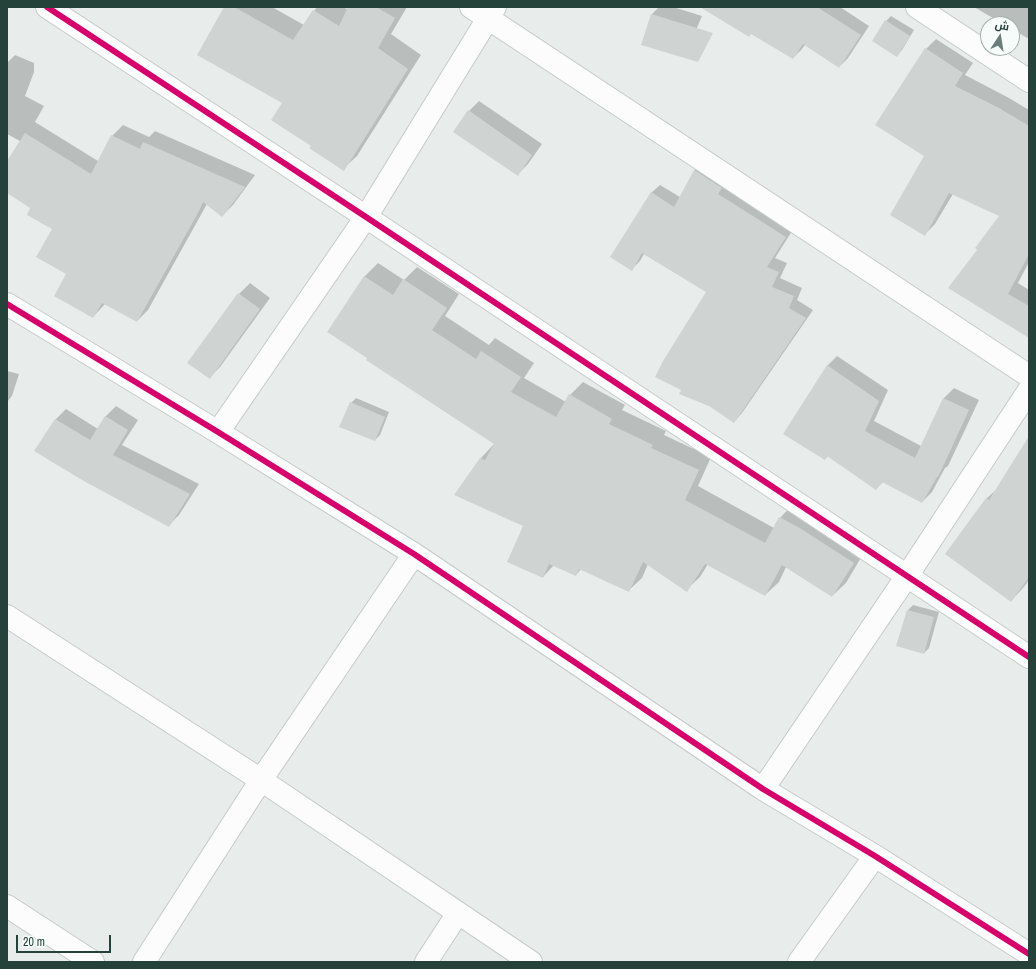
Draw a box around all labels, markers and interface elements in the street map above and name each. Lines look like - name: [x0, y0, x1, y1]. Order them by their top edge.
- north arrow: [980, 16, 1020, 56]
- text: ش: [994, 17, 1011, 34]
- scale bar: [18, 927, 113, 953]
- text: 20 m: [23, 934, 45, 950]

